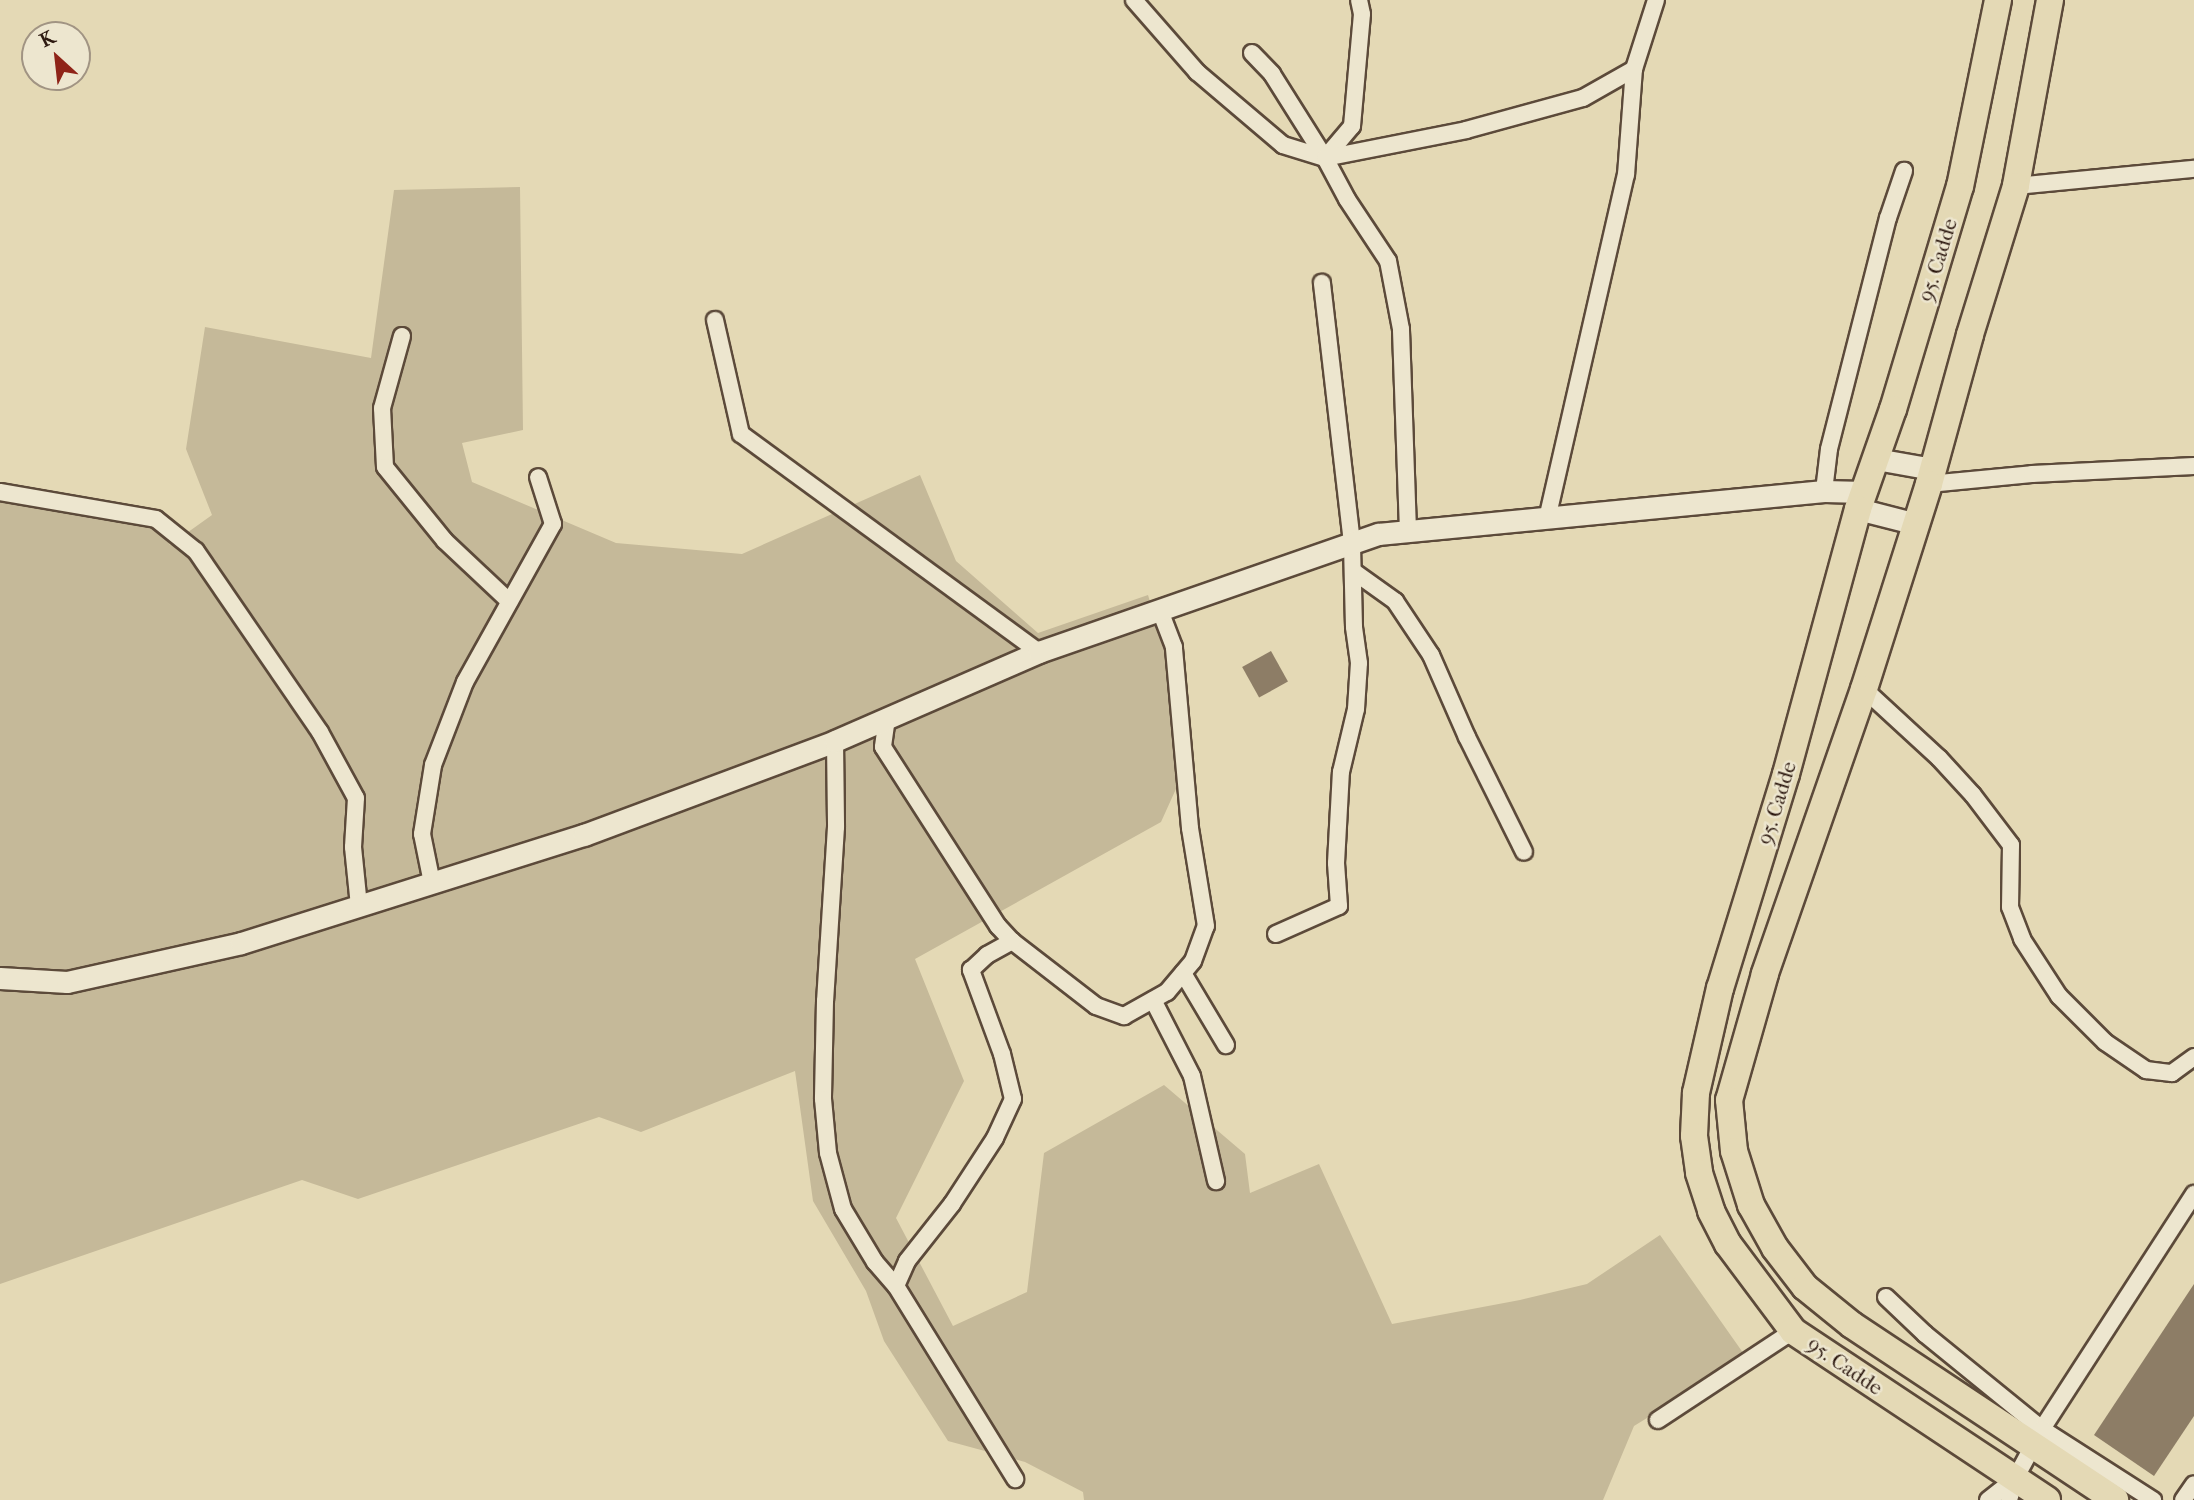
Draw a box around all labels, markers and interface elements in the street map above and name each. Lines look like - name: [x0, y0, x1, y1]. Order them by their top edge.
- north arrow: [21, 21, 91, 91]
- text: K: [36, 26, 59, 52]
- street label: 95. Cadde: [1913, 215, 1963, 305]
- street label: 95. Cadde: [1752, 758, 1802, 848]
- street label: 95. Cadde: [1802, 1332, 1888, 1400]

